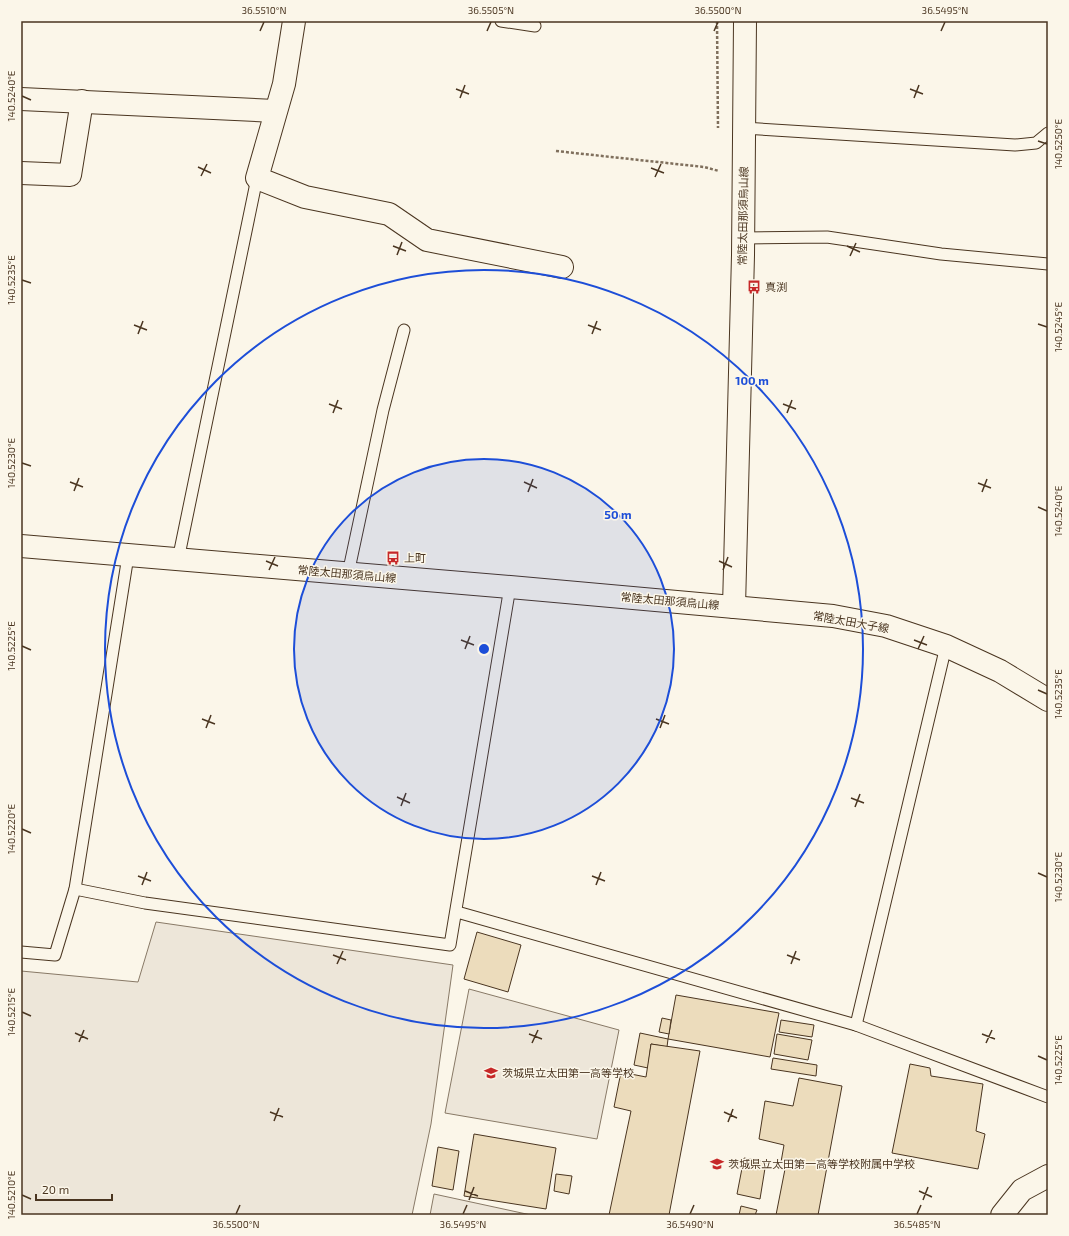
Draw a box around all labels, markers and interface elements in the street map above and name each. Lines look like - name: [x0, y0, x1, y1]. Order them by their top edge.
- text: 36.5510°N: [242, 4, 286, 16]
- text: 36.5505°N: [468, 4, 514, 16]
- text: 36.5500°N: [694, 4, 742, 16]
- text: 36.5495°N: [922, 4, 968, 16]
- text: 140.5240°E: [5, 70, 17, 121]
- text: 140.5250°E: [1052, 119, 1064, 169]
- street label: 常陸太田那須烏山線: [735, 166, 750, 266]
- text: 140.5235°E: [5, 255, 17, 305]
- bus stop icon: 真渕: [746, 279, 762, 295]
- place label: 真渕: [765, 280, 787, 293]
- text: 140.5245°E: [1052, 302, 1064, 352]
- text: 100 m: [735, 373, 769, 387]
- text: 140.5230°E: [5, 437, 17, 488]
- text: 140.5240°E: [1052, 485, 1064, 536]
- text: 50 m: [604, 507, 632, 521]
- bus stop icon: 上町: [385, 550, 401, 566]
- place label: 上町: [404, 551, 426, 564]
- street label: 常陸太田那須烏山線: [297, 563, 397, 584]
- street label: 常陸太田那須烏山線: [620, 590, 720, 611]
- street label: 常陸太田大子線: [812, 608, 890, 635]
- text: 140.5225°E: [5, 621, 17, 671]
- centre of rings: [477, 642, 491, 656]
- text: 140.5235°E: [1052, 669, 1064, 719]
- text: 140.5220°E: [5, 803, 17, 854]
- text: 140.5230°E: [1052, 851, 1064, 902]
- text: 140.5215°E: [5, 988, 17, 1036]
- text: 140.5225°E: [1052, 1035, 1064, 1085]
- school or university icon: 茨城県立太田第一高等学校: [483, 1065, 499, 1081]
- place label: 茨城県立太田第一高等学校: [502, 1066, 634, 1079]
- school or university icon: 茨城県立太田第一高等学校附属中学校: [709, 1156, 725, 1172]
- place label: 茨城県立太田第一高等学校附属中学校: [728, 1157, 915, 1170]
- text: 140.5210°E: [5, 1170, 17, 1219]
- scale bar: [36, 1176, 112, 1202]
- text: 20 m: [42, 1182, 69, 1196]
- text: 36.5500°N: [212, 1218, 260, 1230]
- text: 36.5495°N: [440, 1218, 486, 1230]
- text: 36.5490°N: [666, 1218, 714, 1230]
- text: 36.5485°N: [893, 1218, 941, 1230]

